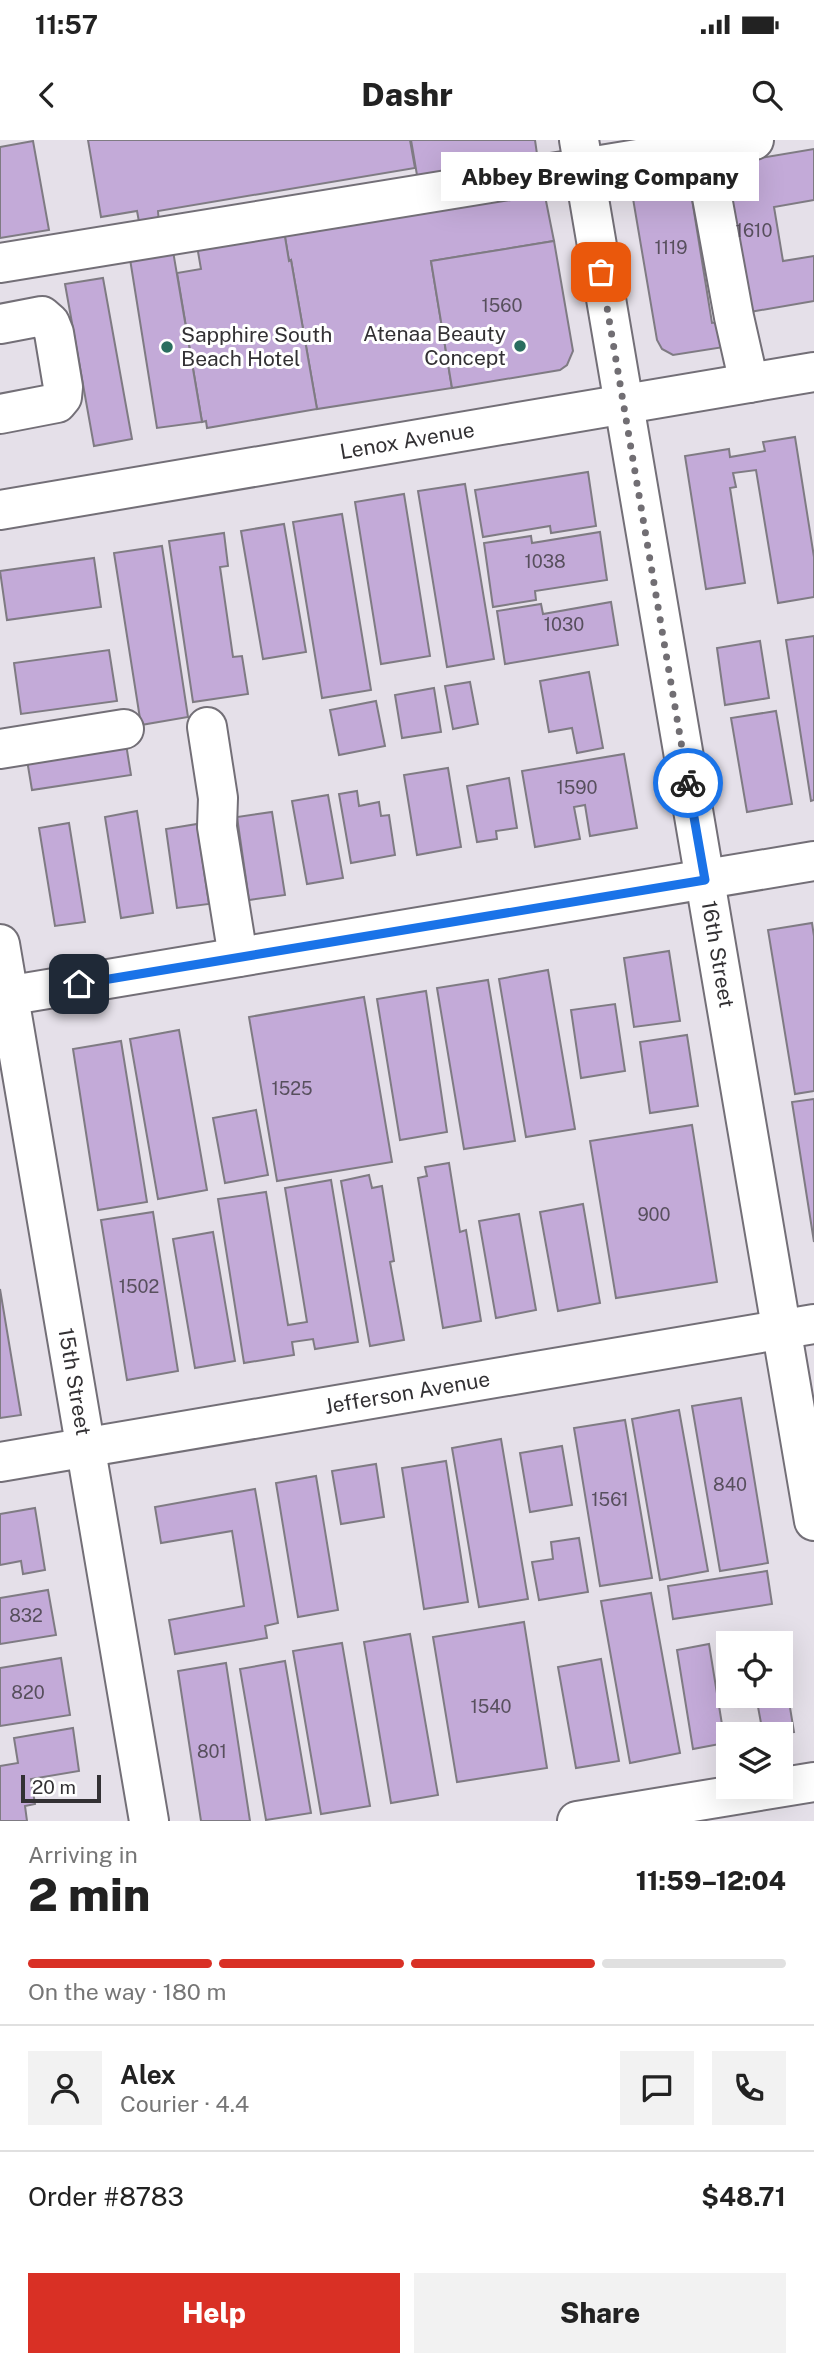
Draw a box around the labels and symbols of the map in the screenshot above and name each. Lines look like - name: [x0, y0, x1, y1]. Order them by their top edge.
- callout: Abbey Brewing Company: [442, 153, 760, 202]
- house number: 1610: [736, 220, 772, 241]
- house number: 1119: [654, 237, 688, 258]
- pin: [571, 242, 631, 302]
- house number: 1560: [482, 295, 522, 316]
- place label: Atenaa Beauty Concept: [363, 321, 506, 370]
- place label: Sapphire South Beach Hotel: [181, 322, 332, 371]
- marker: Atenaa Beauty Concept: [512, 338, 528, 354]
- marker: Sapphire South Beach Hotel: [159, 339, 175, 355]
- street label: Lenox Avenue: [338, 417, 476, 464]
- house number: 1038: [524, 551, 566, 572]
- house number: 1030: [544, 614, 584, 635]
- courier: [653, 748, 723, 818]
- house number: 1590: [557, 777, 598, 798]
- street label: 16th Street: [697, 899, 739, 1010]
- pin: [49, 954, 109, 1014]
- house number: 1525: [271, 1078, 313, 1099]
- house number: 900: [637, 1204, 671, 1225]
- house number: 1502: [119, 1276, 159, 1297]
- street label: 15th Street: [53, 1326, 96, 1437]
- street label: Jefferson Avenue: [322, 1366, 492, 1419]
- house number: 840: [713, 1474, 747, 1495]
- house number: 1561: [591, 1489, 629, 1510]
- house number: 832: [9, 1605, 43, 1626]
- house number: 820: [11, 1682, 45, 1703]
- house number: 1540: [470, 1696, 512, 1717]
- house number: 801: [197, 1741, 227, 1762]
- scale bar: [21, 1772, 102, 1804]

